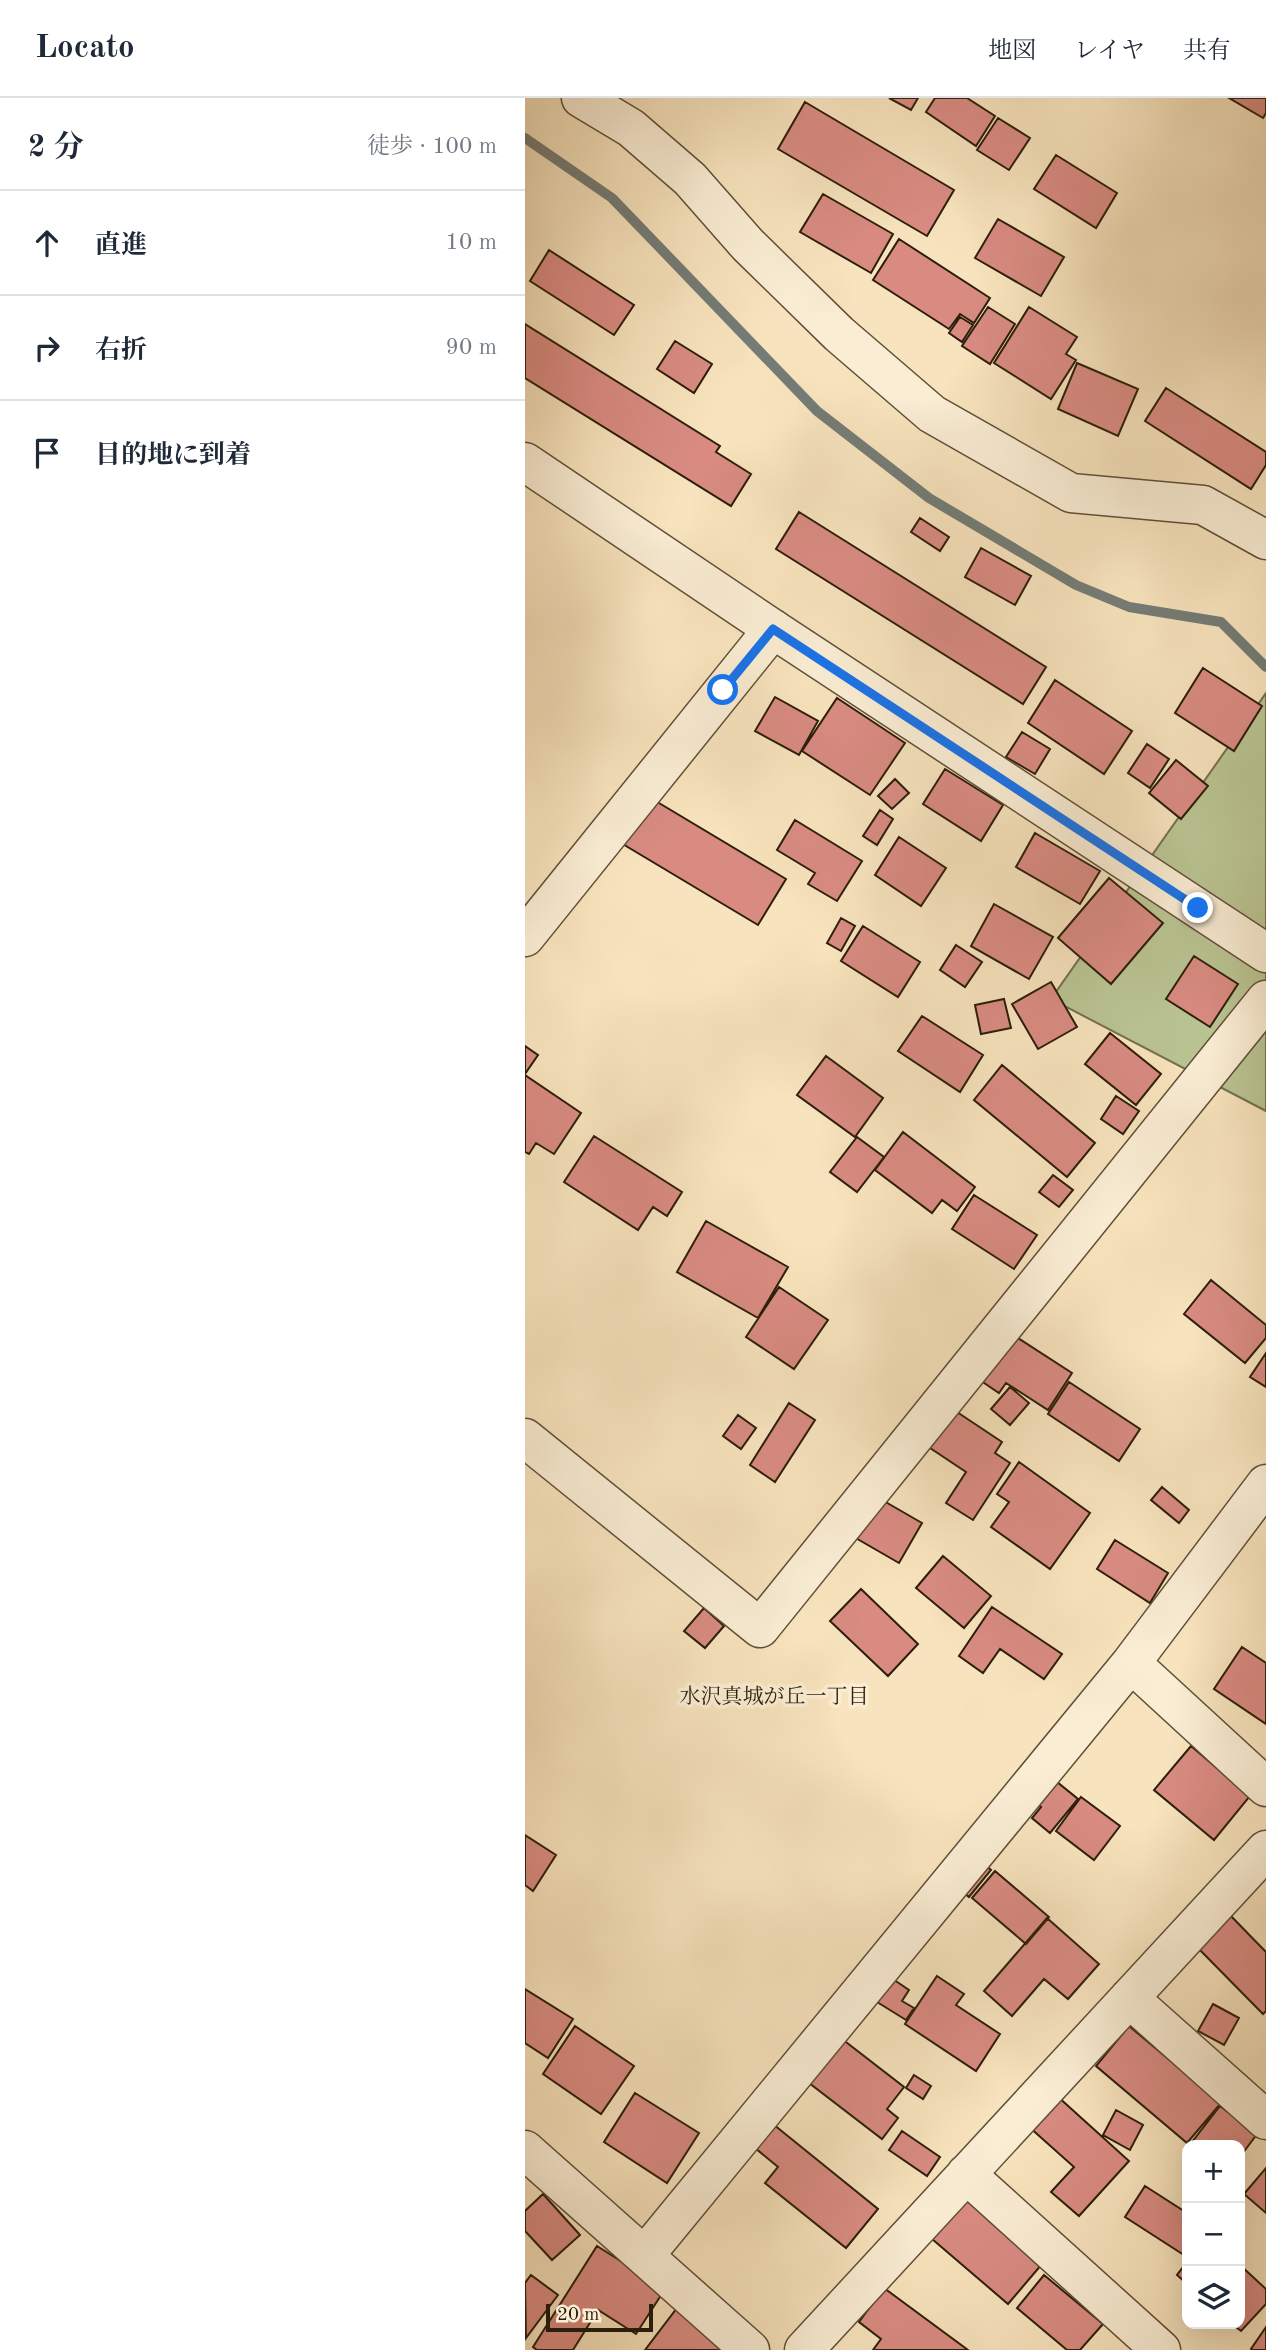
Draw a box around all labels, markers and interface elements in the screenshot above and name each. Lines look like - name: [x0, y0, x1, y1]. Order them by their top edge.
- text: Locato: [35, 32, 135, 65]
- text: 地図: [988, 40, 1036, 64]
- text: レイヤ: [1074, 40, 1145, 64]
- text: 共有: [1183, 40, 1231, 64]
- text: 2 分: [28, 133, 84, 163]
- text: 徒歩 · 100 m: [367, 135, 497, 158]
- icon: ahead: [28, 224, 66, 262]
- text: 10 m: [446, 231, 497, 254]
- text: 直進: [95, 233, 147, 259]
- icon: right: [28, 329, 66, 367]
- text: 90 m: [446, 336, 497, 359]
- text: 右折: [95, 338, 147, 364]
- icon: arrive: [28, 434, 66, 472]
- text: 目的地に到着: [95, 443, 251, 469]
- route start: [707, 674, 738, 705]
- route end: [1182, 892, 1213, 923]
- district label: 水沢真城が丘一丁目: [680, 1685, 869, 1708]
- map controls: [1182, 2140, 1245, 2329]
- button: +: [1182, 2140, 1245, 2203]
- button: −: [1182, 2203, 1245, 2266]
- button: layers: [1182, 2266, 1245, 2329]
- scale bar: [546, 2301, 653, 2333]
- text: 20 m: [557, 2306, 599, 2325]

